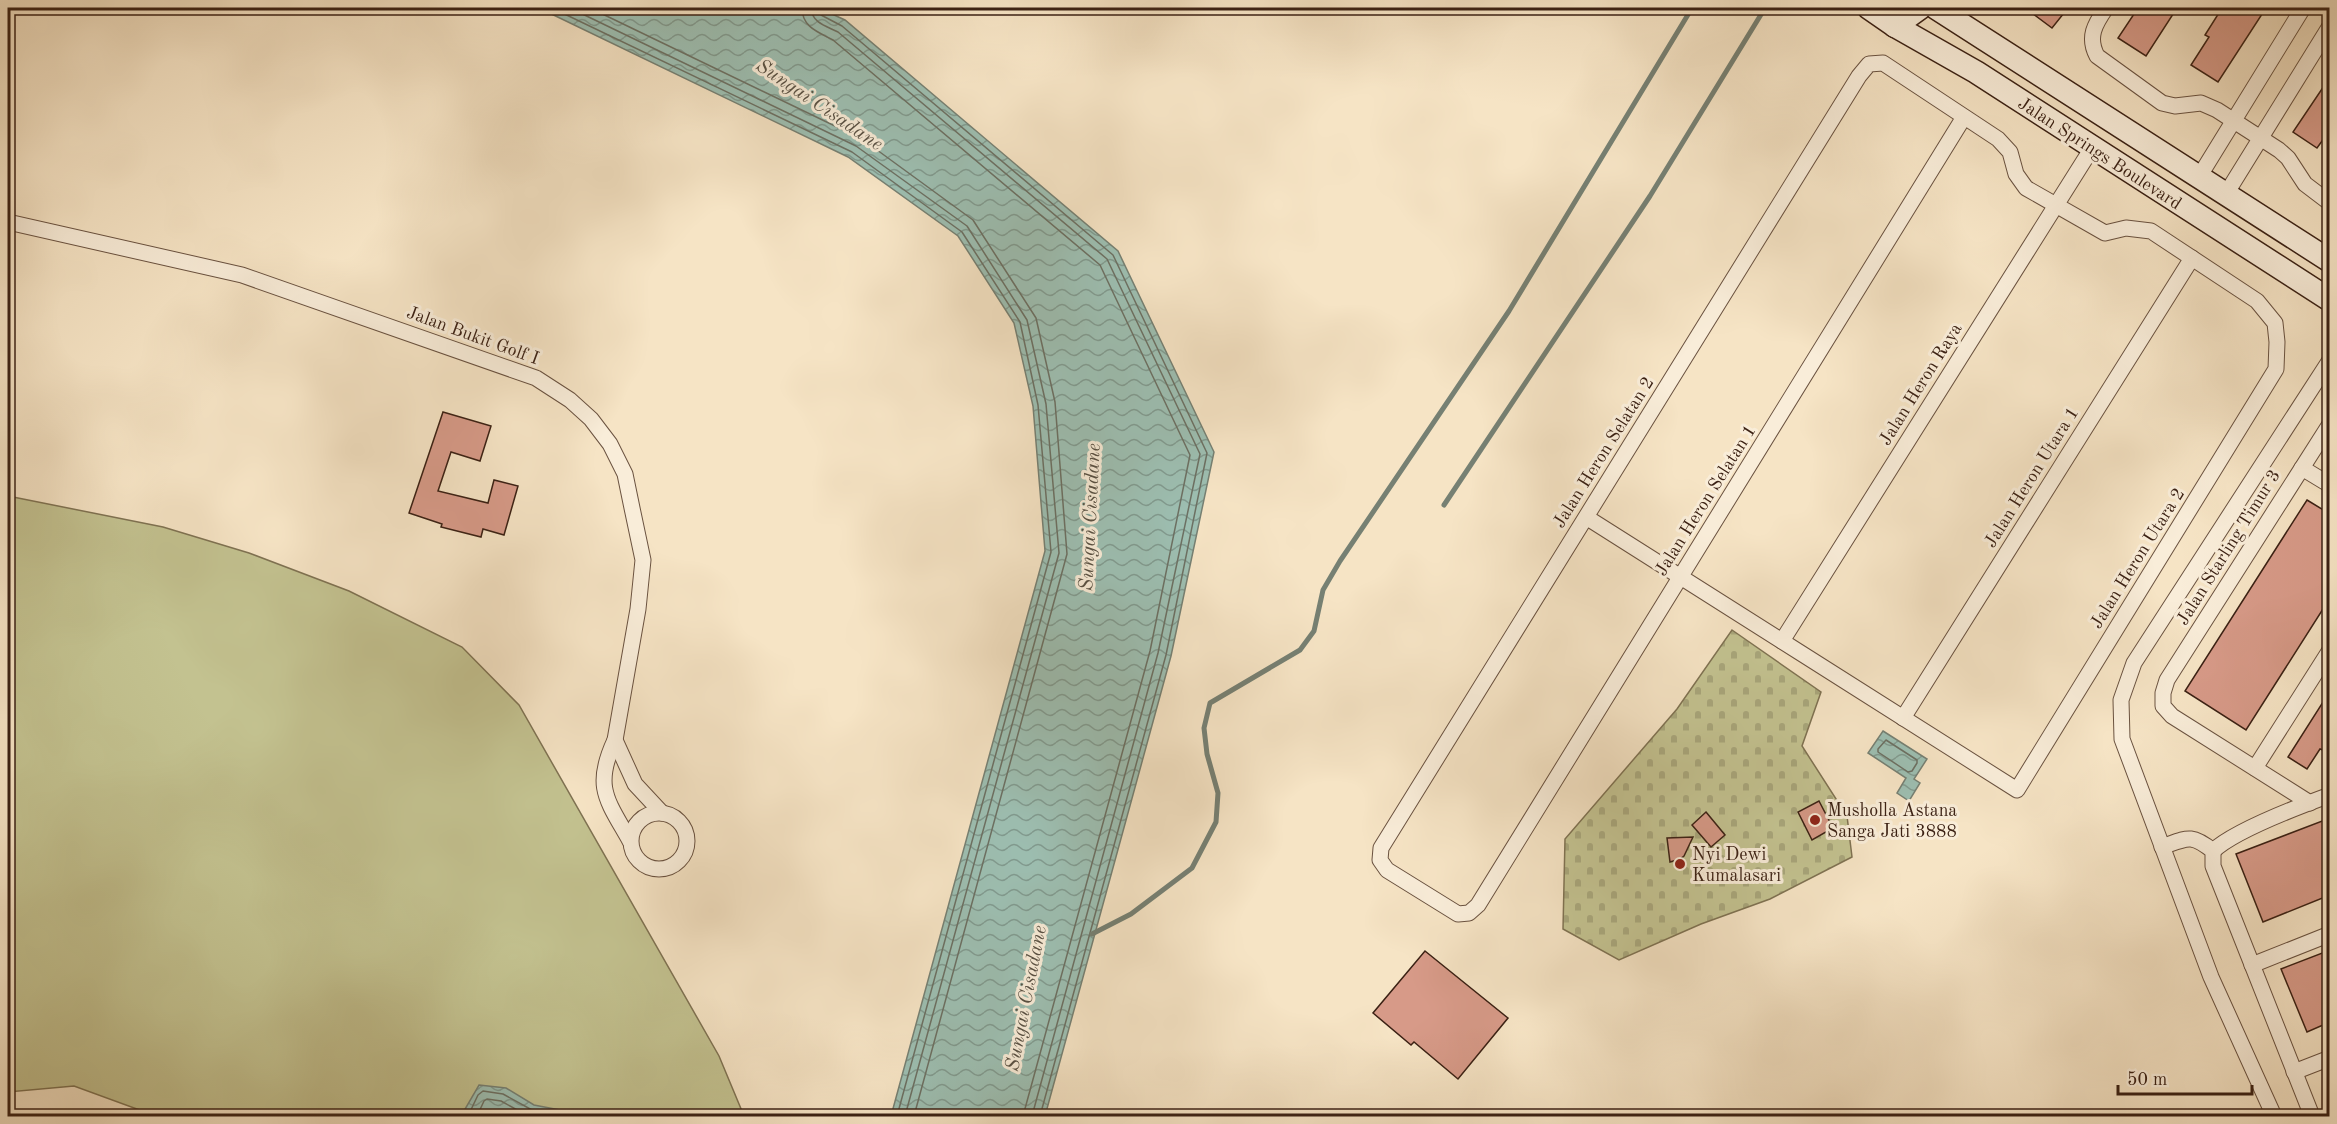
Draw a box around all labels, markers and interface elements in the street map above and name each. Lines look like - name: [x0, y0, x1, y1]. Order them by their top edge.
- water label: Sungai Cisadane: [752, 56, 886, 155]
- street label: Jalan Springs Boulevard: [2015, 94, 2184, 213]
- street label: Jalan Bukit Golf I: [404, 304, 541, 368]
- street label: Jalan Heron Raya: [1876, 320, 1966, 449]
- street label: Jalan Heron Selatan 2: [1550, 374, 1658, 531]
- street label: Jalan Heron Utara 1: [1981, 404, 2082, 551]
- street label: Jalan Heron Selatan 1: [1652, 422, 1760, 579]
- water label: Sungai Cisadane: [1077, 443, 1105, 592]
- street label: Jalan Starling Timur 3: [2174, 467, 2284, 628]
- street label: Jalan Heron Utara 2: [2087, 485, 2188, 632]
- place label: Musholla Astana Sanga Jati 3888: [1827, 802, 1957, 841]
- marker: Musholla Astana Sanga Jati 3888: [1808, 813, 1822, 827]
- place label: Nyi Dewi Kumalasari: [1692, 846, 1781, 885]
- marker: Nyi Dewi Kumalasari: [1673, 857, 1687, 871]
- water label: Sungai Cisadane: [1003, 924, 1051, 1073]
- scale bar: [2118, 1058, 2252, 1096]
- text: 50 m: [2127, 1071, 2167, 1089]

